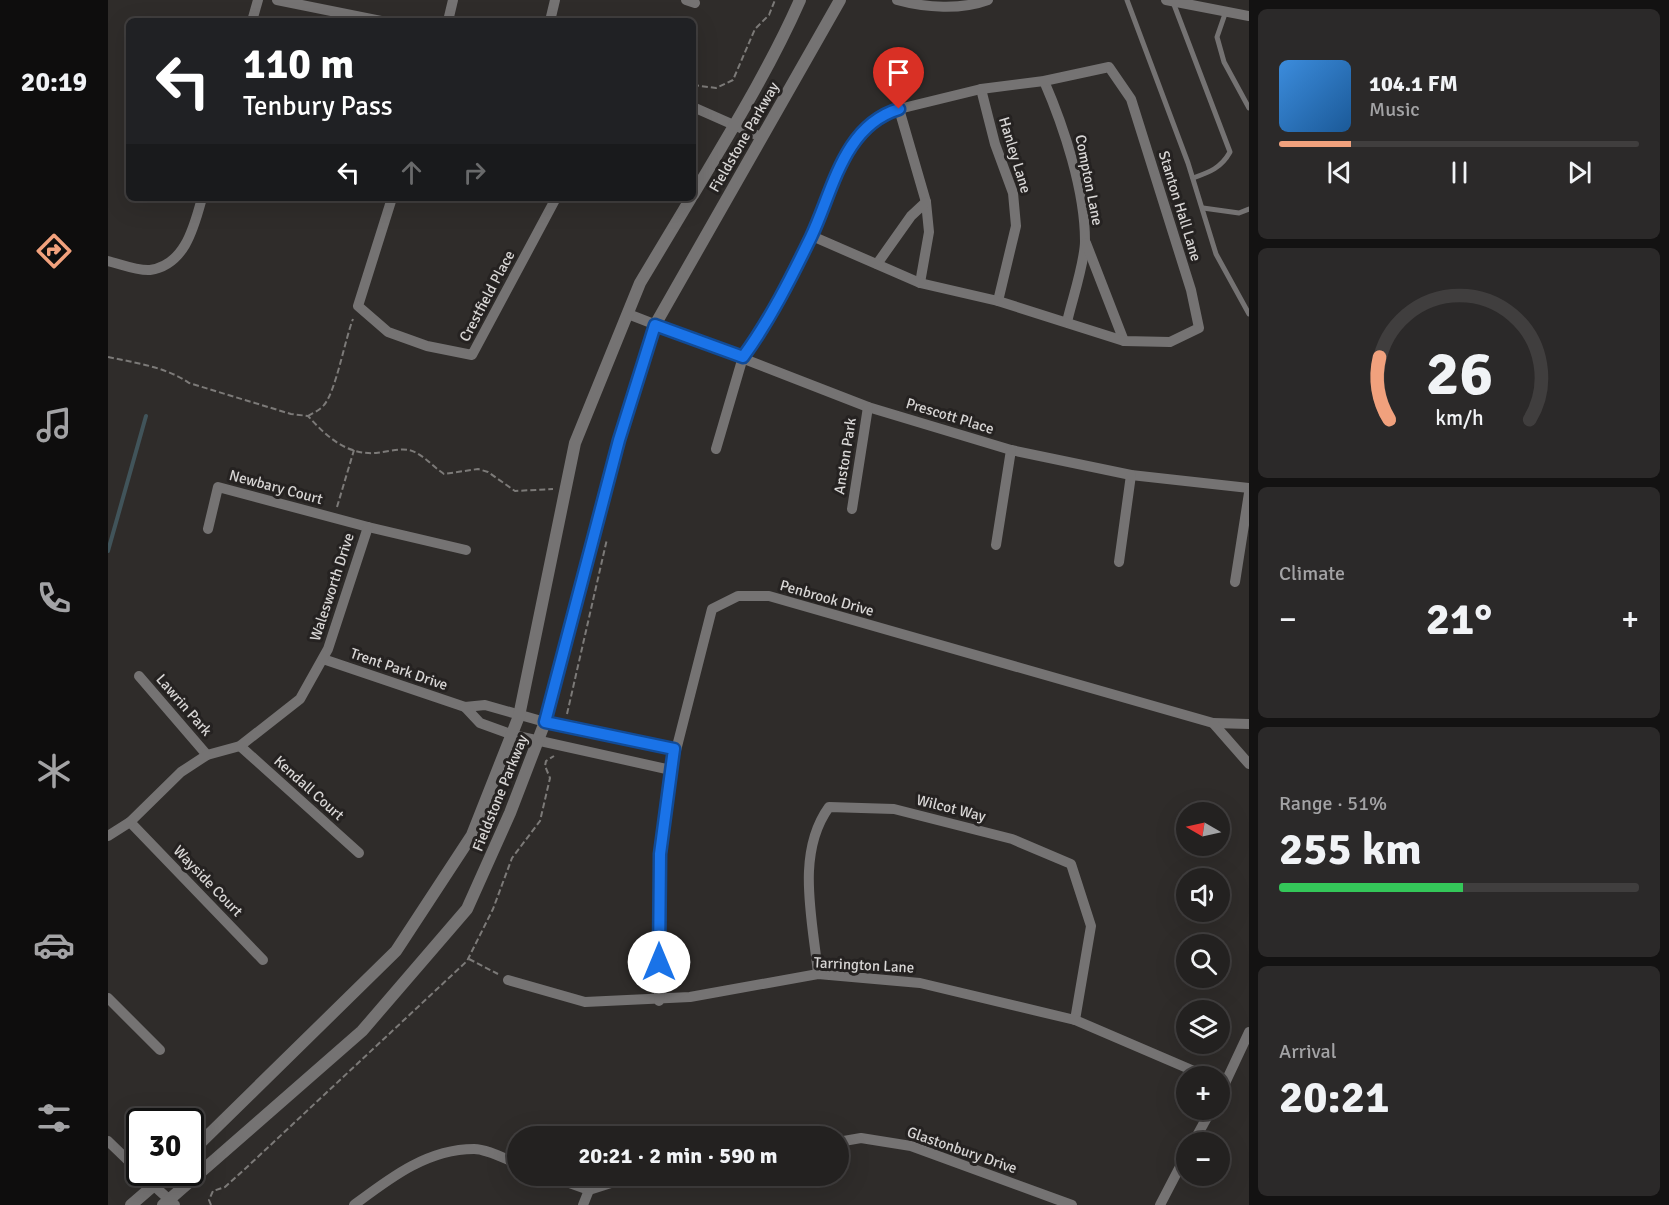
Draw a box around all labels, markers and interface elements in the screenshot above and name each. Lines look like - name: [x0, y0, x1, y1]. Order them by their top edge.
- text: 110 m: [243, 39, 354, 90]
- icon: left: [144, 42, 222, 120]
- pin: [873, 47, 924, 109]
- icon: arrive: [882, 56, 915, 89]
- text: 20:19: [21, 66, 87, 99]
- text: 104.1 FM: [1369, 70, 1458, 97]
- street label: Fieldstone Parkway: [705, 79, 783, 195]
- text: Tenbury Pass: [243, 90, 393, 123]
- text: Music: [1369, 97, 1420, 122]
- street label: Hanley Lane: [995, 115, 1035, 195]
- street label: Compton Lane: [1071, 133, 1107, 227]
- street label: Stanton Hall Lane: [1155, 149, 1205, 263]
- icon: left: [332, 156, 365, 189]
- icon: ahead: [395, 156, 428, 189]
- icon: right: [458, 156, 491, 189]
- icon: previous: [1323, 156, 1356, 189]
- icon: pause: [1443, 156, 1476, 189]
- icon: next: [1563, 156, 1596, 189]
- icon: directions: [33, 230, 75, 272]
- street label: Crestfield Place: [455, 247, 519, 345]
- text: 26: [1425, 335, 1493, 412]
- street label: Prescott Place: [904, 394, 996, 438]
- icon: music: [33, 404, 75, 446]
- text: km/h: [1435, 406, 1483, 432]
- street label: Anston Park: [830, 416, 860, 496]
- street label: Newbary Court: [227, 466, 325, 508]
- street label: Walesworth Drive: [306, 531, 358, 643]
- text: Climate: [1279, 561, 1345, 586]
- street label: Penbrook Drive: [778, 576, 876, 620]
- icon: phone: [33, 577, 75, 619]
- text: 21°: [1426, 592, 1492, 647]
- text: −: [1279, 599, 1297, 640]
- text: +: [1621, 599, 1639, 640]
- street label: Trent Park Drive: [348, 644, 450, 694]
- street label: Lawrin Park: [152, 670, 216, 740]
- street label: Fieldstone Parkway: [468, 732, 532, 854]
- icon: climate: [33, 750, 75, 792]
- street label: Kendall Court: [270, 752, 348, 824]
- street label: Wilcot Way: [914, 791, 988, 825]
- text: Range · 51%: [1279, 791, 1387, 816]
- north arrow: [1176, 802, 1230, 856]
- map controls: [1176, 802, 1230, 1186]
- text: 255 km: [1279, 822, 1422, 877]
- street label: Wayside Court: [170, 842, 246, 920]
- button: sound: [1176, 868, 1230, 922]
- icon: car: [33, 924, 75, 966]
- position arrow: [627, 930, 691, 994]
- button: search: [1176, 934, 1230, 988]
- street label: Tarrington Lane: [813, 953, 915, 977]
- button: layers: [1176, 1000, 1230, 1054]
- text: Arrival: [1279, 1039, 1337, 1064]
- button: +: [1176, 1066, 1230, 1120]
- text: 20:21: [1279, 1070, 1389, 1125]
- icon: filters: [33, 1097, 75, 1139]
- speed limit sign: 30: [126, 1108, 204, 1186]
- street label: Glastonbury Drive: [905, 1123, 1019, 1177]
- button: −: [1176, 1132, 1230, 1186]
- text: 20:21 · 2 min · 590 m: [578, 1142, 778, 1169]

